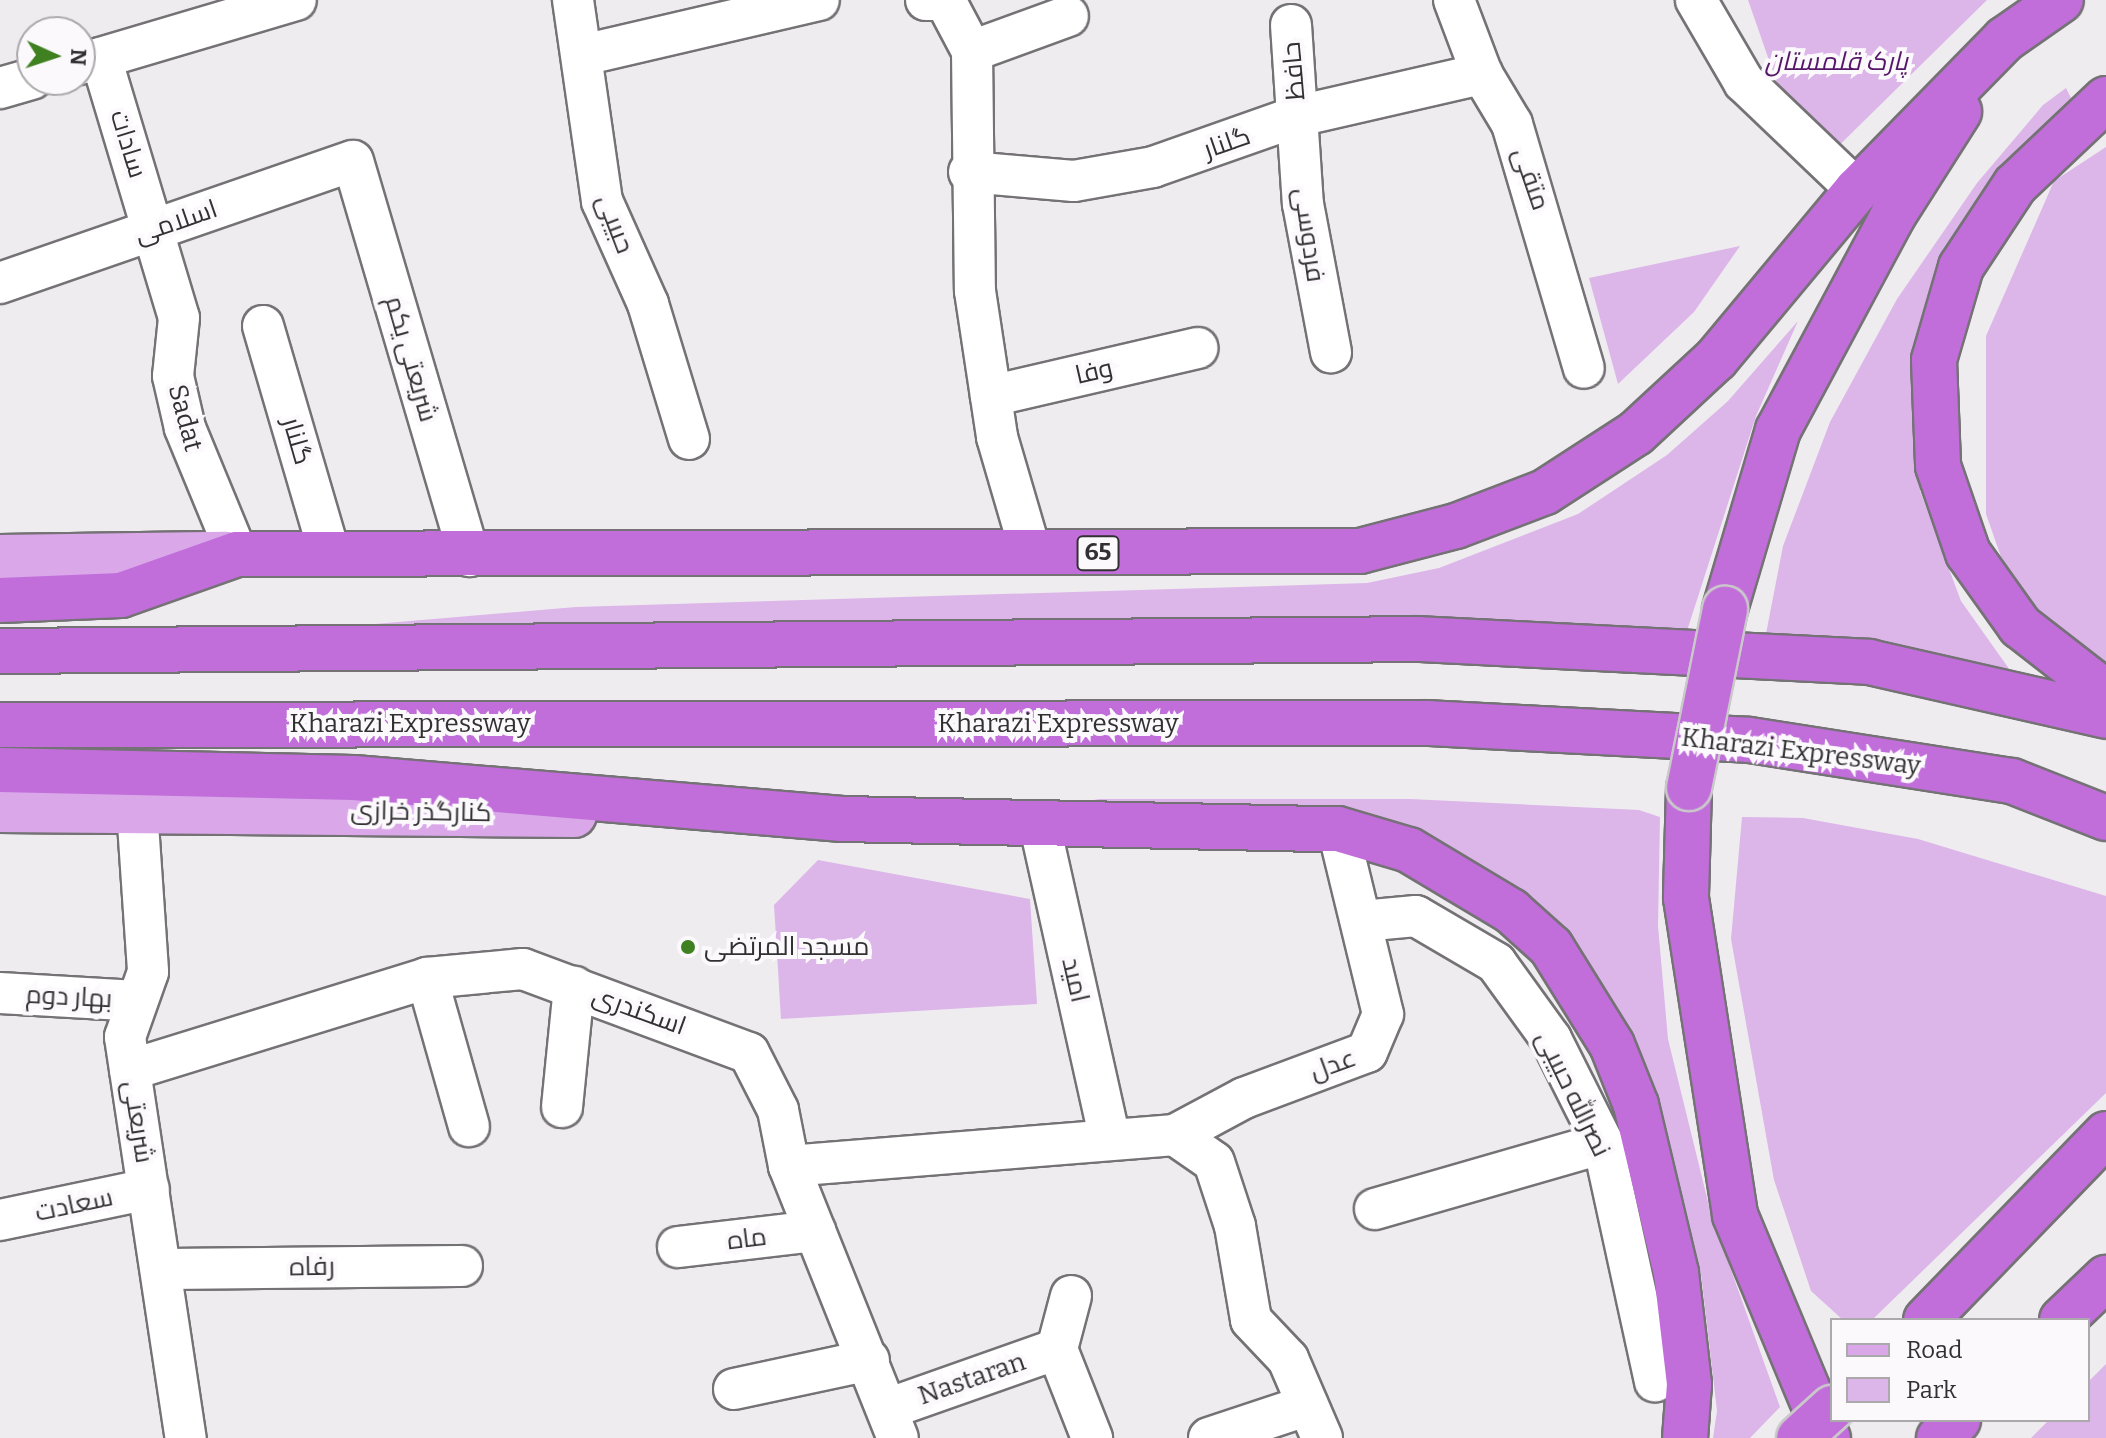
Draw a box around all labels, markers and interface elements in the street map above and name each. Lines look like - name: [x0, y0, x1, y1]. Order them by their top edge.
- north arrow: [16, 16, 96, 96]
- street label: حافظ: [1276, 40, 1312, 102]
- park label: پارک قلمستان: [1764, 46, 1908, 78]
- text: N: [65, 48, 92, 66]
- street label: سادات: [103, 106, 153, 182]
- street label: گلنار: [1199, 120, 1255, 166]
- street label: متقی: [1506, 144, 1556, 214]
- street label: فردوسی: [1287, 186, 1331, 284]
- street label: حبیبی: [590, 190, 640, 258]
- street label: اسلامی: [130, 193, 222, 251]
- street label: شریعتی یکم: [378, 293, 444, 425]
- street label: وفا: [1072, 353, 1116, 391]
- street label: Sadat: [161, 381, 209, 455]
- street label: گلنار: [275, 414, 319, 468]
- road number: 65: [1076, 533, 1120, 573]
- street label: Kharazi Expressway: [289, 708, 531, 740]
- street label: Kharazi Expressway: [937, 708, 1179, 740]
- street label: Kharazi Expressway: [1679, 722, 1923, 782]
- street label: کنارگذر خرازی: [350, 795, 492, 829]
- place label: مسجد المرتضی: [704, 931, 869, 963]
- marker: مسجد المرتضی: [679, 938, 697, 956]
- street label: امید: [1055, 954, 1095, 1006]
- street label: بهار دوم: [25, 979, 113, 1015]
- street label: اسکندری: [588, 980, 690, 1042]
- street label: نصرالله حبیبی: [1529, 1026, 1617, 1162]
- street label: عدل: [1306, 1042, 1360, 1088]
- street label: شریعتی: [116, 1079, 160, 1165]
- street label: سعادت: [32, 1182, 116, 1228]
- street label: ماه: [725, 1221, 769, 1257]
- street label: رفاه: [289, 1251, 335, 1283]
- legend: [1830, 1318, 2090, 1422]
- text: Road: [1906, 1336, 1962, 1364]
- street label: Nastaran: [914, 1346, 1030, 1412]
- text: Park: [1906, 1376, 1957, 1404]

